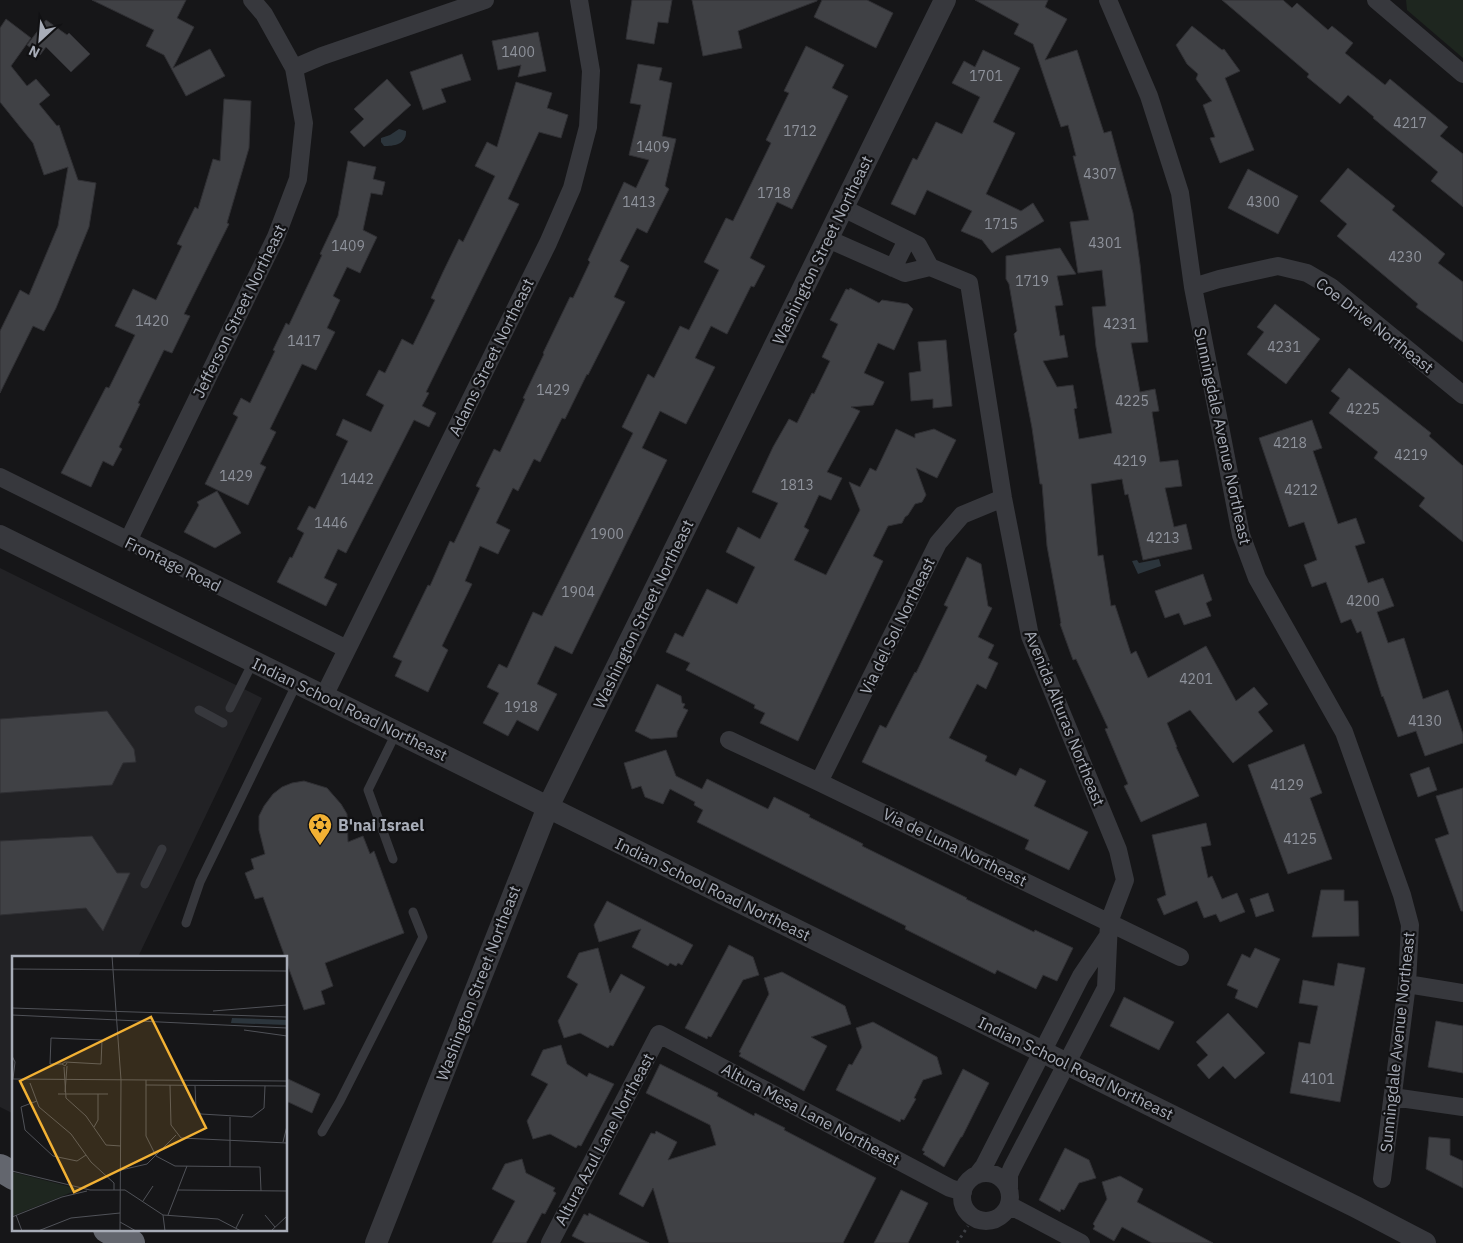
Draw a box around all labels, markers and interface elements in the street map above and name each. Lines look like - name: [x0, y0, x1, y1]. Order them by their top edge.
- north arrow: [15, 15, 65, 65]
- text: N: [26, 41, 43, 62]
- house number: 1400: [501, 43, 535, 61]
- house number: 1701: [969, 67, 1003, 85]
- house number: 4217: [1393, 114, 1427, 132]
- house number: 1712: [783, 122, 817, 140]
- house number: 1409: [636, 138, 670, 156]
- street label: Washington Street Northeast: [768, 152, 876, 348]
- house number: 4307: [1083, 165, 1117, 183]
- house number: 1718: [757, 184, 791, 202]
- house number: 1413: [622, 193, 656, 211]
- house number: 4300: [1246, 193, 1280, 211]
- house number: 1715: [984, 215, 1018, 233]
- street label: Jefferson Street Northeast: [188, 221, 290, 401]
- house number: 4301: [1088, 234, 1122, 252]
- house number: 1409: [331, 237, 365, 255]
- house number: 4230: [1388, 248, 1422, 266]
- house number: 1719: [1015, 272, 1049, 290]
- street label: Coe Drive Northeast: [1312, 273, 1438, 377]
- street label: Adams Street Northeast: [444, 275, 538, 439]
- house number: 1420: [135, 312, 169, 330]
- house number: 4231: [1103, 315, 1137, 333]
- street label: Sunningdale Avenue Northeast: [1190, 326, 1256, 546]
- house number: 1417: [287, 332, 321, 350]
- house number: 4231: [1267, 338, 1301, 356]
- house number: 1429: [536, 381, 570, 399]
- house number: 4225: [1115, 392, 1149, 410]
- house number: 4225: [1346, 400, 1380, 418]
- house number: 4218: [1273, 434, 1307, 452]
- house number: 4219: [1394, 446, 1428, 464]
- house number: 4219: [1113, 452, 1147, 470]
- house number: 1429: [219, 467, 253, 485]
- house number: 1442: [340, 470, 374, 488]
- house number: 1813: [780, 476, 814, 494]
- house number: 4212: [1284, 481, 1318, 499]
- house number: 1446: [314, 514, 348, 532]
- street label: Washington Street Northeast: [589, 516, 697, 712]
- house number: 1900: [590, 525, 624, 543]
- house number: 4213: [1146, 529, 1180, 547]
- street label: Frontage Road: [122, 532, 224, 596]
- street label: Via del Sol Northeast: [855, 554, 939, 698]
- house number: 1904: [561, 583, 595, 601]
- house number: 4200: [1346, 592, 1380, 610]
- street label: Avenida Alturas Northeast: [1021, 627, 1109, 809]
- street label: Indian School Road Northeast: [249, 653, 451, 765]
- house number: 4201: [1179, 670, 1213, 688]
- house number: 1918: [504, 698, 538, 716]
- house number: 4130: [1408, 712, 1442, 730]
- house number: 4129: [1270, 776, 1304, 794]
- street label: Via de Luna Northeast: [880, 803, 1030, 891]
- synagogue icon: B'nai Israel: [307, 812, 333, 846]
- place label: B'nai Israel: [338, 815, 424, 835]
- house number: 4125: [1283, 830, 1317, 848]
- street label: Indian School Road Northeast: [612, 833, 814, 945]
- street label: Washington Street Northeast: [431, 882, 525, 1084]
- street label: Sunningdale Avenue Northeast: [1375, 931, 1419, 1153]
- inset map: [12, 956, 288, 1230]
- street label: Indian School Road Northeast: [975, 1012, 1177, 1124]
- street label: Altura Azul Lane Northeast: [550, 1049, 658, 1229]
- street label: Altura Mesa Lane Northeast: [718, 1058, 904, 1170]
- house number: 4101: [1301, 1070, 1335, 1088]

